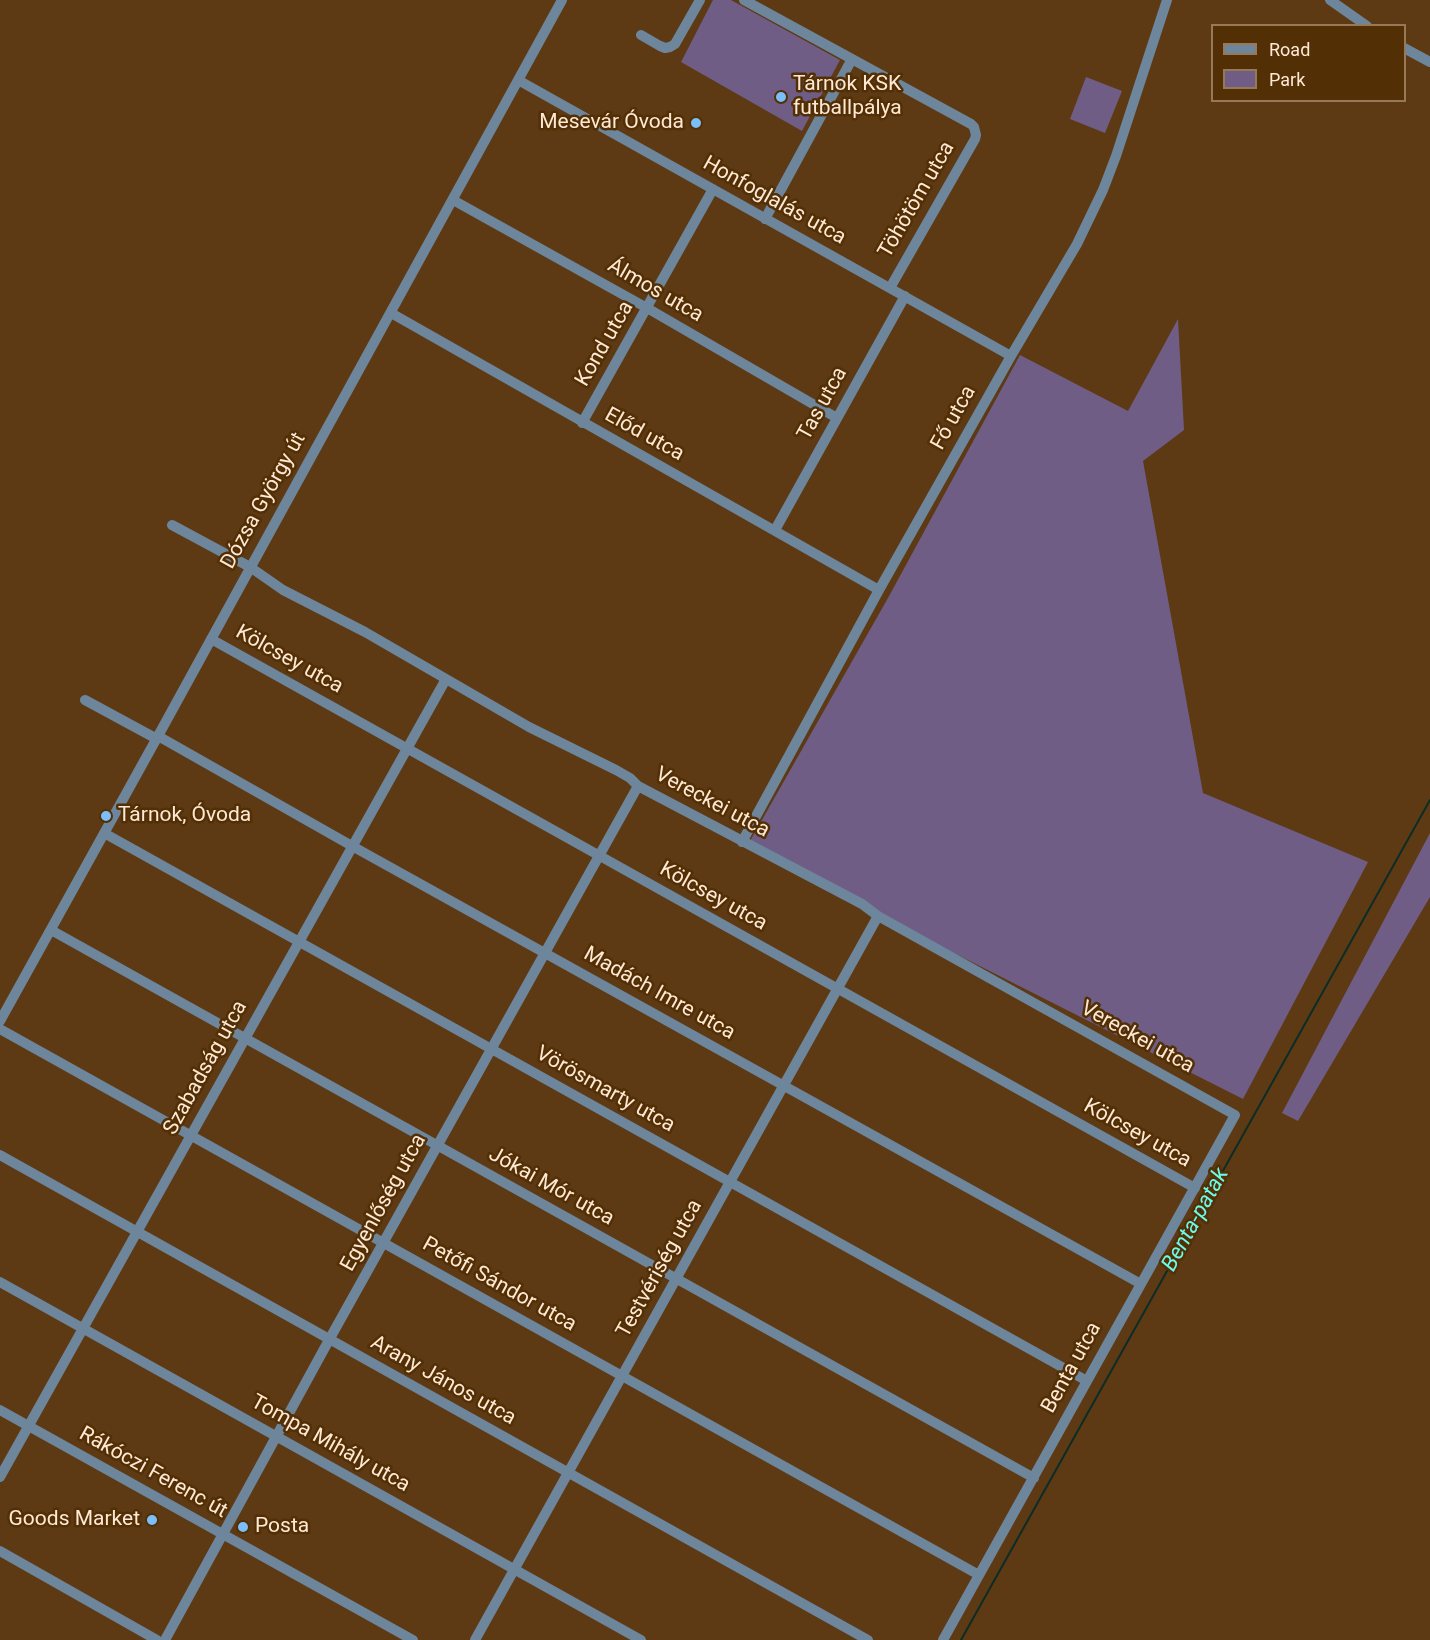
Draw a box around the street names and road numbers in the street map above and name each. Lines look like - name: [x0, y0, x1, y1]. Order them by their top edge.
- street label: Töhötöm utca: [874, 137, 960, 263]
- street label: Honfoglalás utca: [698, 151, 850, 251]
- street label: Álmos utca: [603, 254, 707, 328]
- street label: Kond utca: [570, 297, 640, 391]
- street label: Tas utca: [793, 363, 853, 445]
- street label: Fő utca: [926, 382, 982, 454]
- street label: Előd utca: [600, 403, 688, 467]
- street label: Dózsa György út: [216, 428, 312, 574]
- street label: Kölcsey utca: [231, 620, 347, 700]
- street label: Vereckei utca: [651, 762, 773, 844]
- street label: Kölcsey utca: [655, 857, 771, 937]
- street label: Madách Imre utca: [579, 942, 739, 1046]
- street label: Vereckei utca: [1076, 996, 1198, 1080]
- street label: Szabadság utca: [159, 997, 253, 1139]
- street label: Vörösmarty utca: [531, 1041, 679, 1139]
- street label: Kölcsey utca: [1079, 1094, 1195, 1174]
- street label: Egyenlőség utca: [336, 1130, 432, 1276]
- street label: Jókai Mór utca: [484, 1142, 618, 1232]
- street label: Testvériség utca: [612, 1196, 708, 1342]
- street label: Petőfi Sándor utca: [418, 1232, 580, 1338]
- street label: Benta utca: [1037, 1318, 1107, 1418]
- street label: Arany János utca: [366, 1331, 520, 1431]
- street label: Tompa Mihály utca: [246, 1390, 414, 1498]
- street label: Rákóczi Ferenc út: [74, 1422, 232, 1524]

